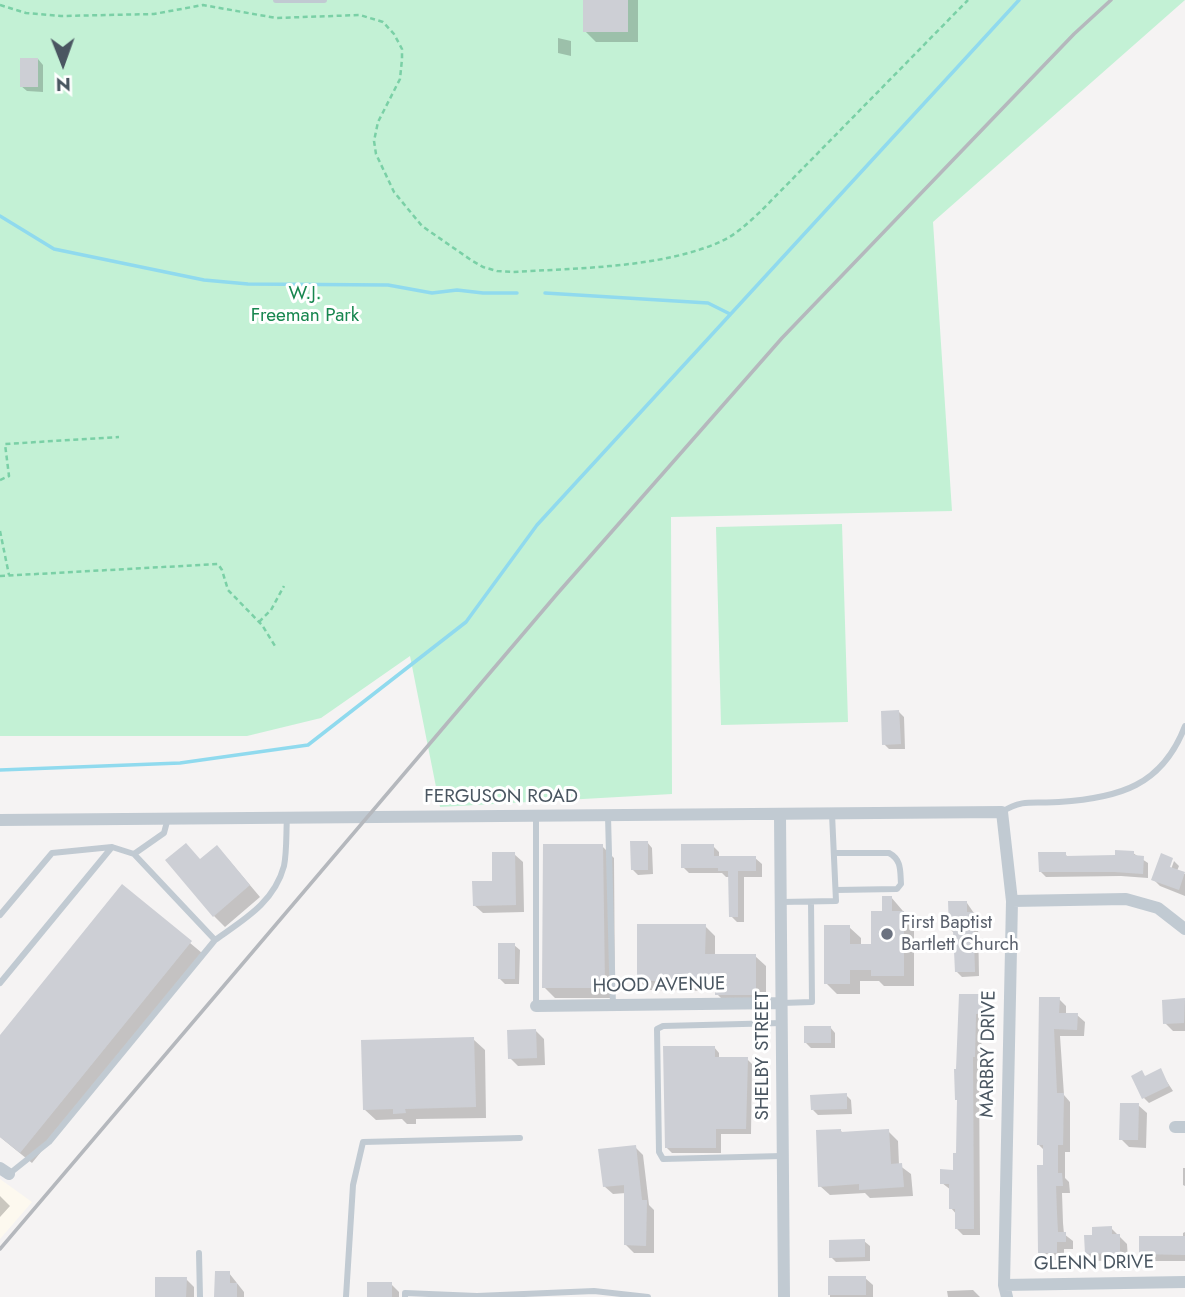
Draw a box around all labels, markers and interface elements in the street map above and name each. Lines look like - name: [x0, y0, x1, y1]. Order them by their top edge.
- north arrow: [28, 28, 98, 98]
- text: N: [56, 71, 71, 98]
- park label: W.J. Freeman Park: [251, 283, 359, 327]
- street label: FERGUSON ROAD: [424, 786, 578, 808]
- place label: First Baptist Bartlett Church: [901, 912, 1019, 956]
- marker: First Baptist Bartlett Church: [879, 926, 895, 942]
- street label: HOOD AVENUE: [592, 973, 726, 999]
- street label: MARBRY DRIVE: [976, 990, 1002, 1118]
- street label: SHELBY STREET: [752, 991, 774, 1121]
- street label: GLENN DRIVE: [1034, 1252, 1154, 1276]

